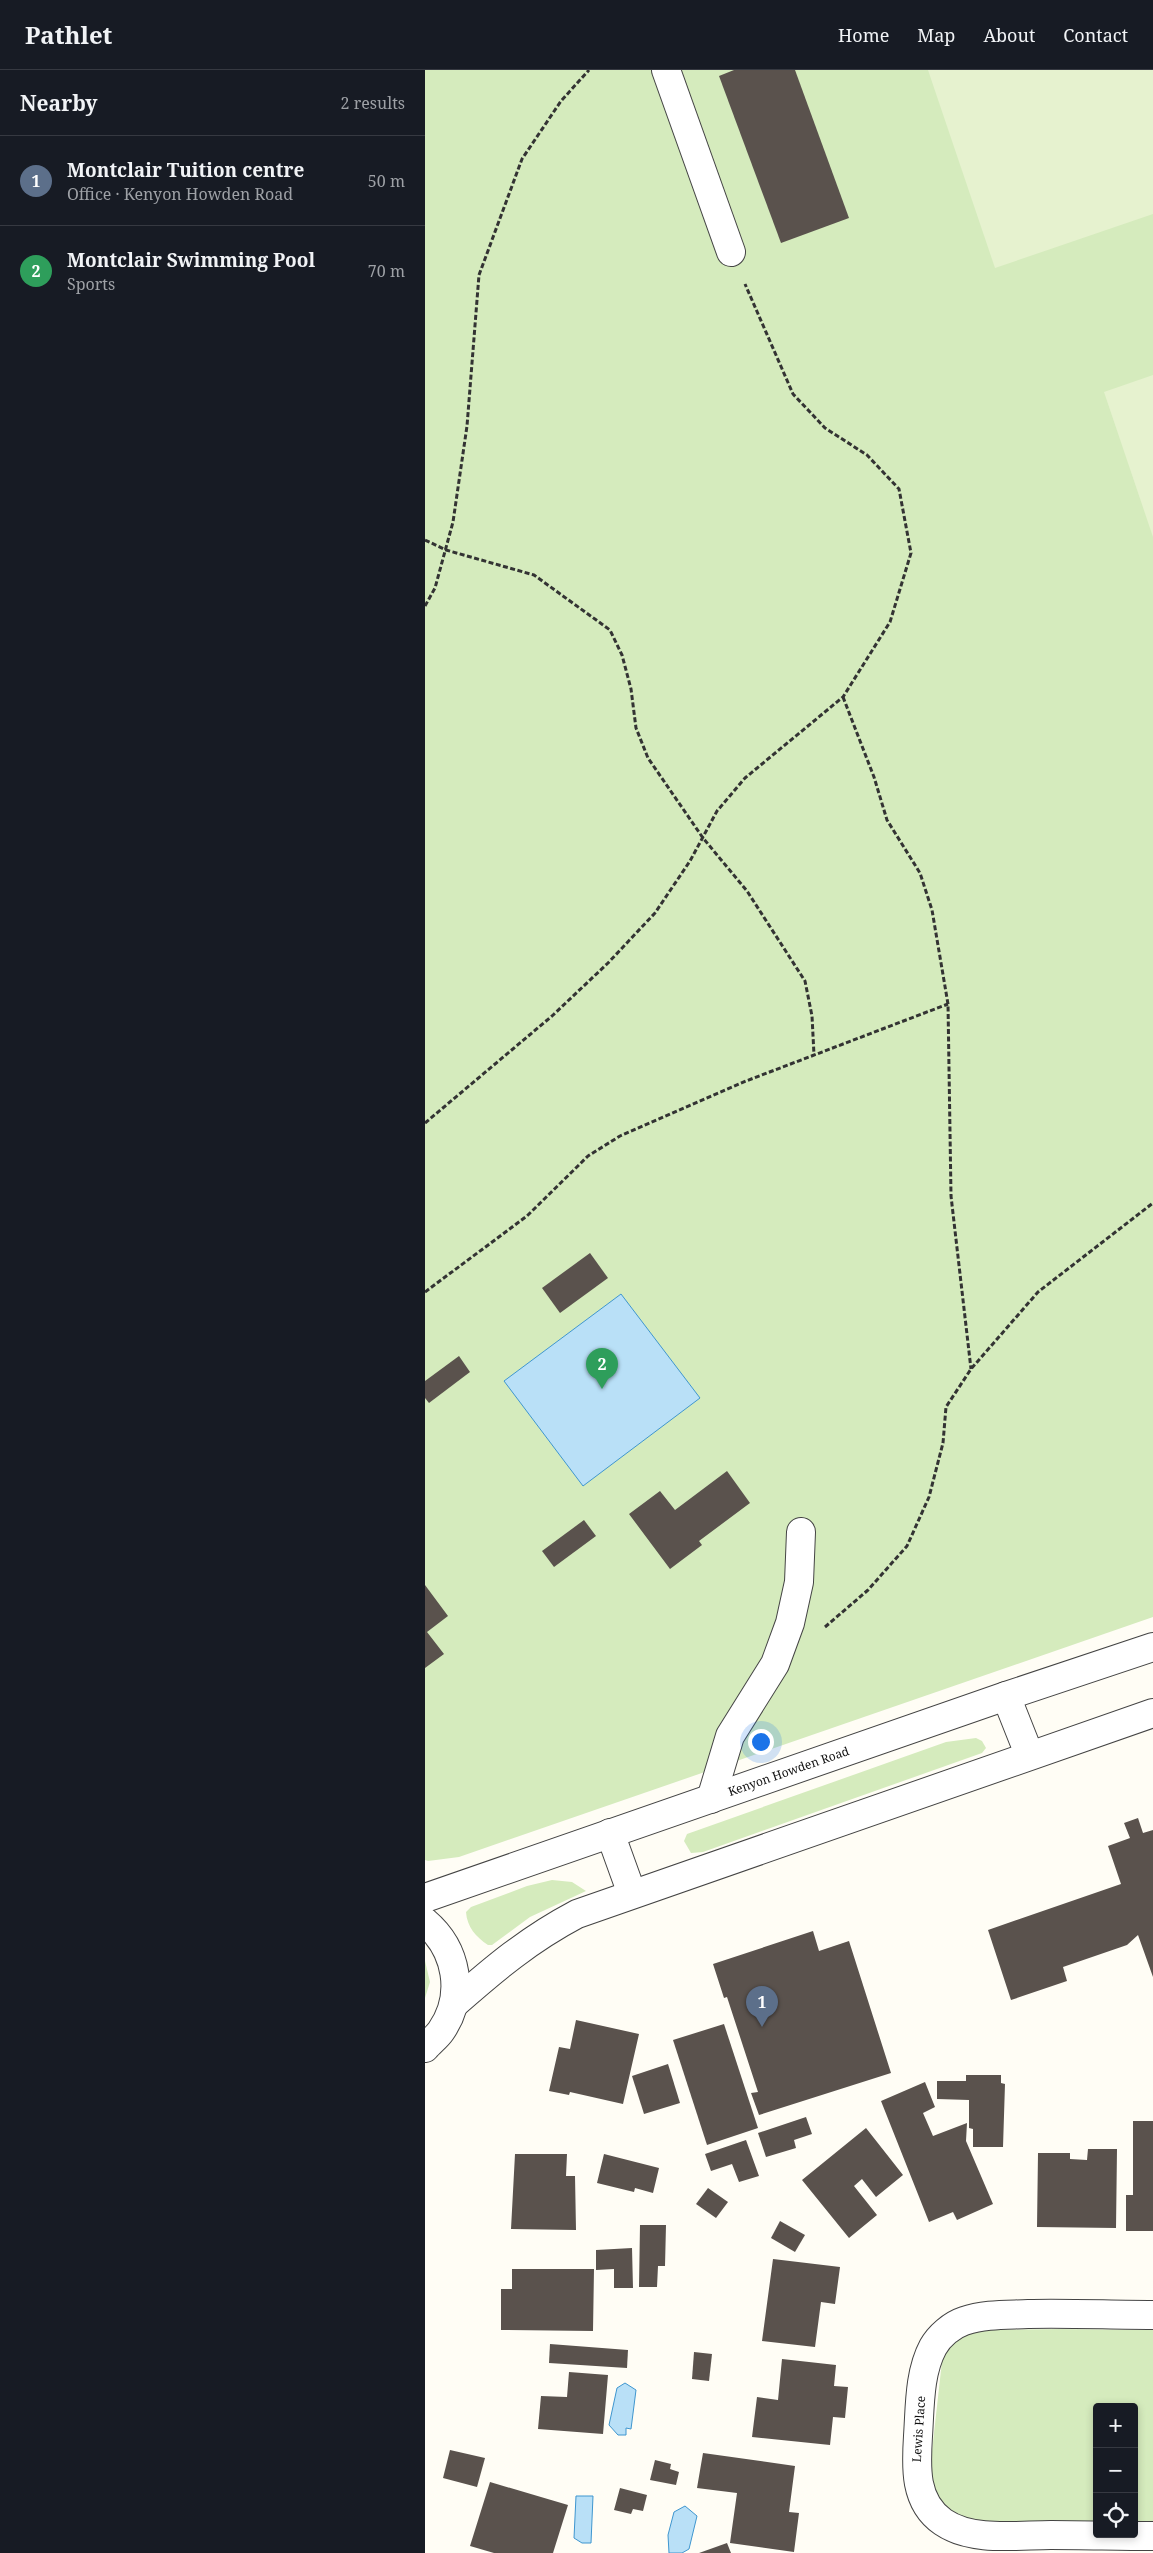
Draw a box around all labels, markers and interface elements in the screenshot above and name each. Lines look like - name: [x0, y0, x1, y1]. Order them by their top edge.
- text: Pathlet: [25, 18, 112, 51]
- text: Home: [838, 23, 889, 47]
- text: Map: [917, 23, 955, 47]
- text: About: [983, 23, 1035, 47]
- text: Contact: [1063, 23, 1128, 47]
- text: Nearby: [20, 89, 98, 117]
- text: 2 results: [341, 92, 405, 114]
- text: Montclair Tuition centre: [67, 157, 304, 183]
- text: 1: [31, 170, 41, 192]
- text: 50 m: [368, 170, 405, 192]
- text: Office · Kenyon Howden Road: [67, 183, 293, 205]
- text: Montclair Swimming Pool: [67, 247, 315, 273]
- text: 2: [31, 260, 41, 282]
- text: 70 m: [368, 260, 405, 282]
- text: Sports: [67, 273, 115, 295]
- pin: 2: [586, 1348, 618, 1389]
- your location: [748, 1729, 774, 1755]
- street label: Kenyon Howden Road: [726, 1742, 852, 1800]
- pin: 1: [746, 1986, 778, 2027]
- street label: Lewis Place: [908, 2395, 929, 2463]
- map controls: [1093, 2403, 1138, 2538]
- button: +: [1093, 2403, 1138, 2448]
- button: −: [1093, 2448, 1138, 2493]
- button: locate: [1093, 2493, 1138, 2538]

